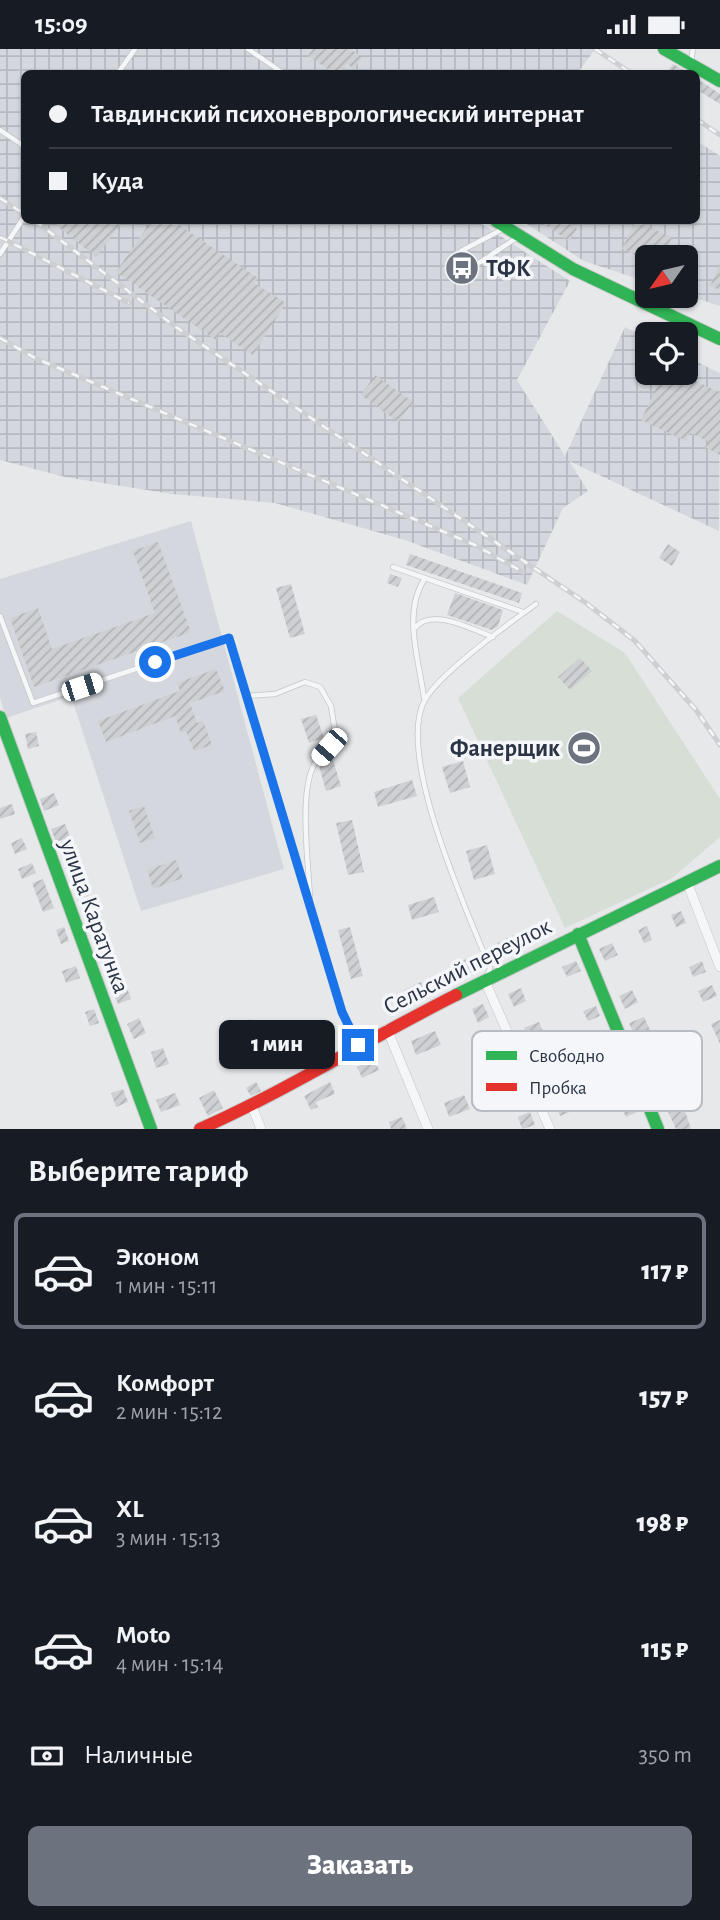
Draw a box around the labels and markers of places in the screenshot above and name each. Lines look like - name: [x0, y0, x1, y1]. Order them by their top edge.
- bus stop icon: ТФК: [443, 249, 481, 287]
- place label: ТФК: [486, 257, 531, 281]
- sports icon: Фанерщик: [565, 729, 603, 767]
- place label: Фанерщик: [450, 737, 560, 761]

